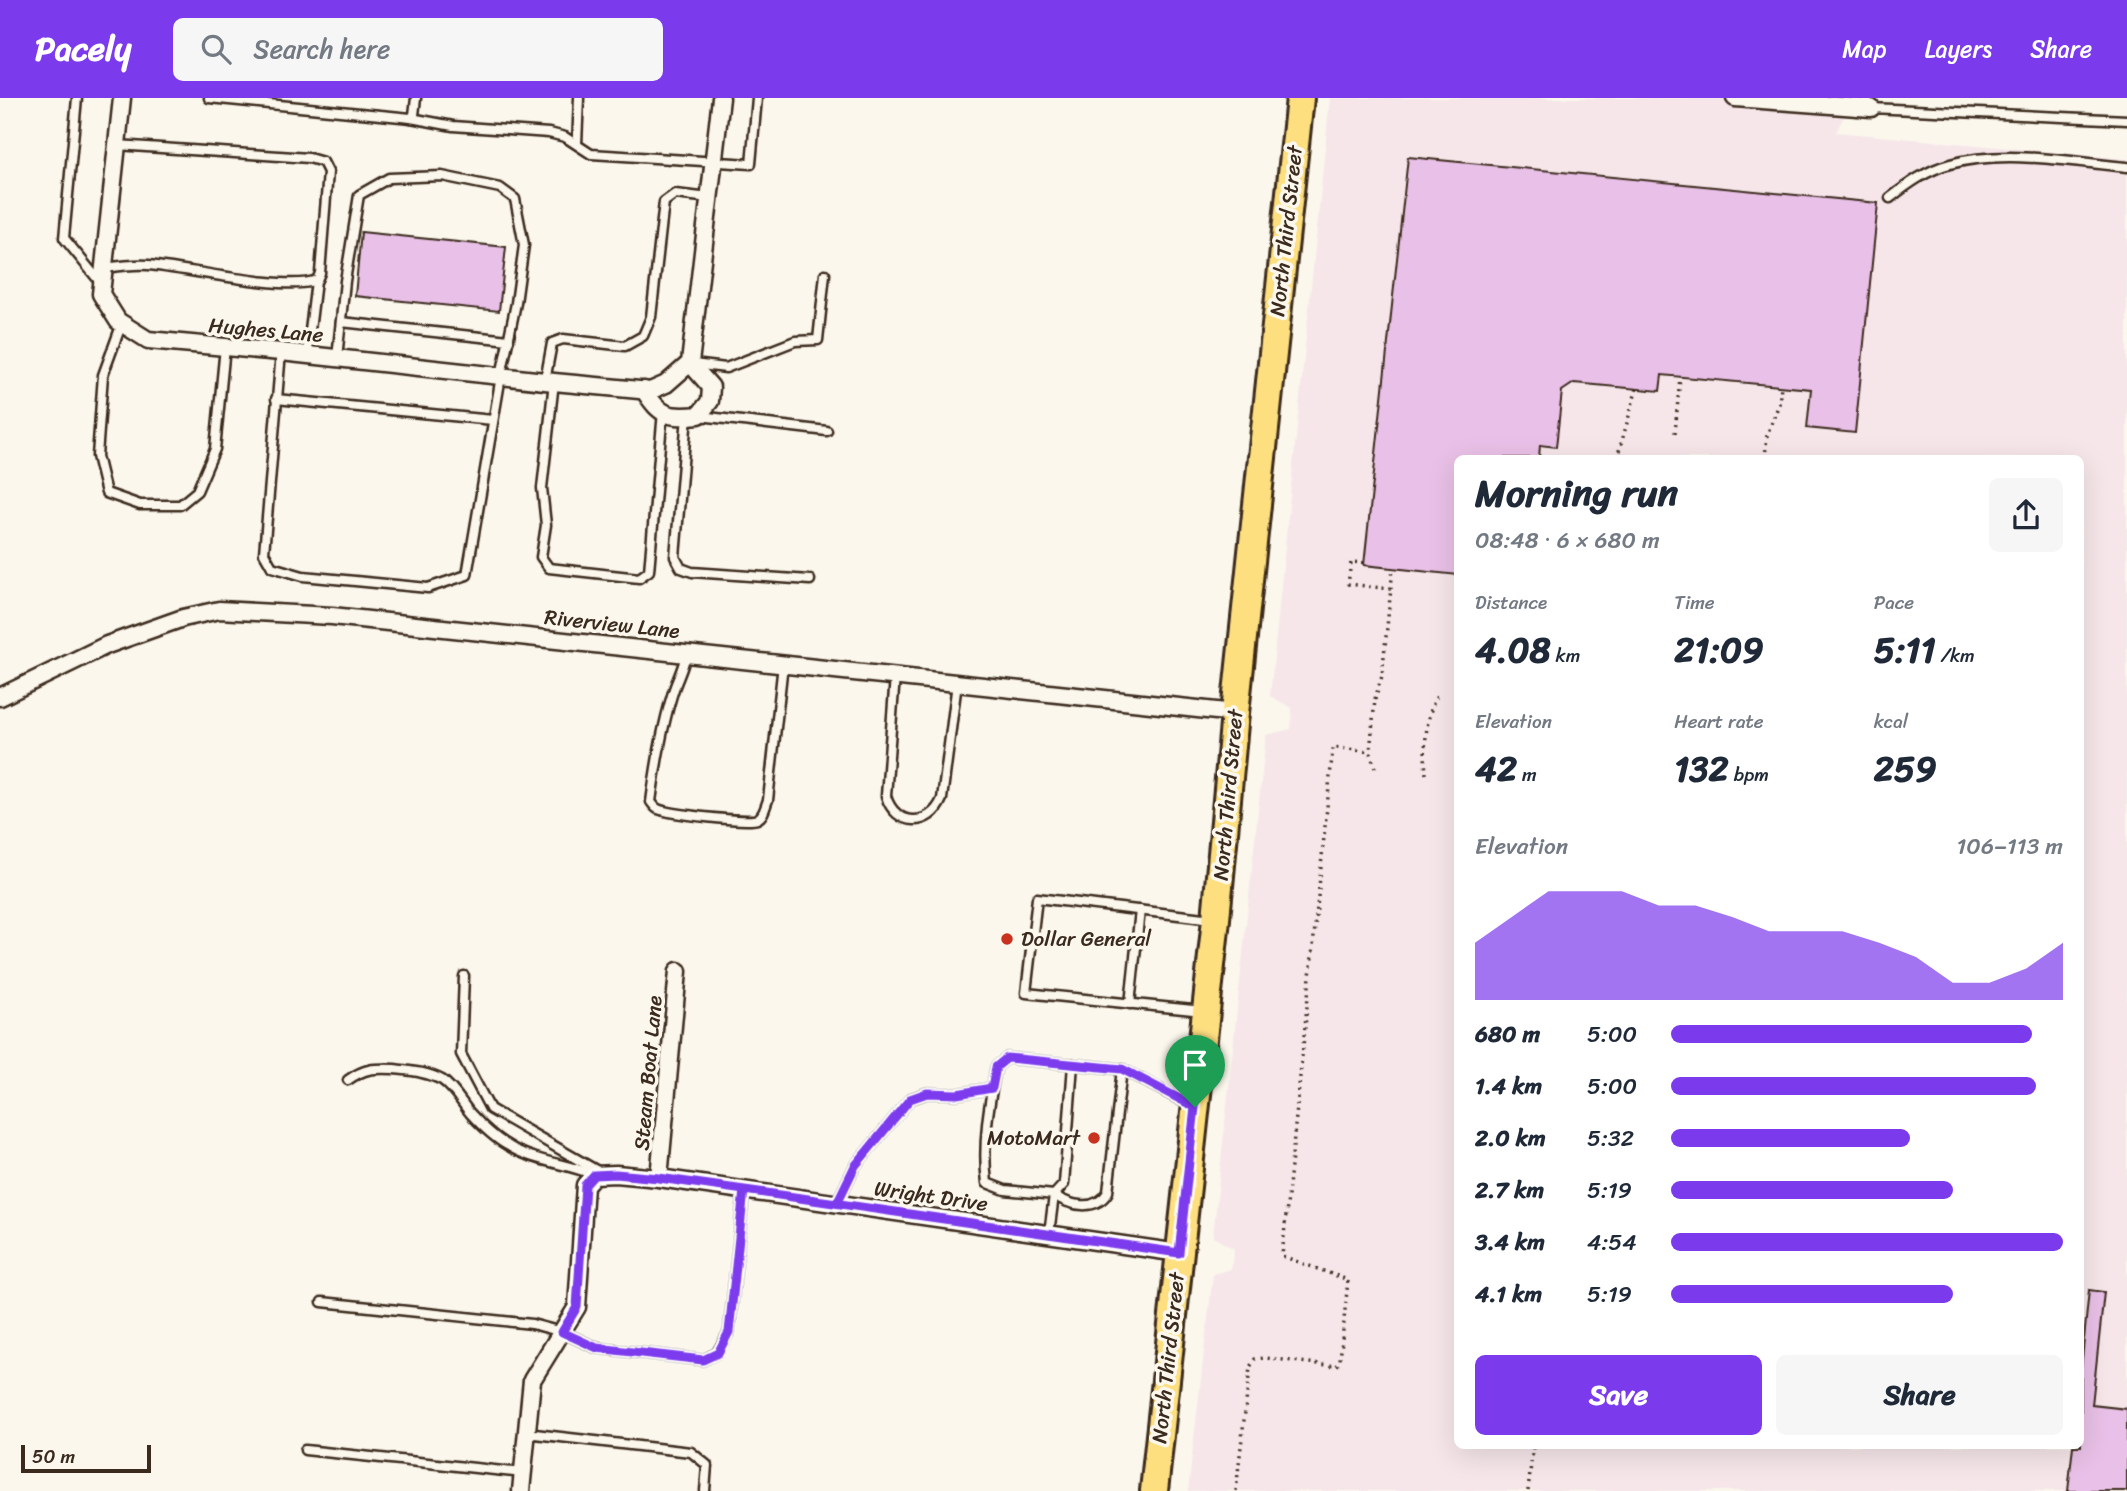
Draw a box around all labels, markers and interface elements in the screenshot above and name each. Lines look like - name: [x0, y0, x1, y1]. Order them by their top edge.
- search box: [173, 18, 663, 81]
- text: Pacely: [35, 20, 131, 78]
- text: Search here: [253, 26, 390, 72]
- text: Map: [1842, 28, 1887, 70]
- text: Layers: [1925, 28, 1992, 70]
- text: Share: [2030, 28, 2092, 70]
- icon: search: [197, 30, 235, 68]
- street label: North Third Street: [1258, 142, 1314, 318]
- street label: Hughes Lane: [207, 306, 325, 354]
- text: Morning run: [1475, 460, 1678, 527]
- button: share: [1989, 478, 2063, 552]
- text: 08:48 · 6 × 680 m: [1475, 520, 1660, 561]
- text: Distance: [1475, 586, 1547, 619]
- text: Time: [1674, 586, 1715, 619]
- text: Pace: [1874, 586, 1914, 619]
- street label: Riverview Lane: [543, 598, 681, 650]
- text: 4.08: [1475, 619, 1551, 681]
- text: 21:09: [1674, 619, 1764, 681]
- text: 5:11: [1874, 619, 1936, 681]
- text: km: [1551, 639, 1580, 672]
- text: /km: [1936, 639, 1975, 672]
- text: Elevation: [1475, 705, 1552, 738]
- text: Heart rate: [1674, 705, 1764, 738]
- text: kcal: [1874, 705, 1908, 738]
- street label: North Third Street: [1202, 706, 1255, 882]
- text: 42: [1475, 738, 1517, 800]
- text: 132: [1674, 738, 1729, 800]
- text: 259: [1874, 738, 1937, 800]
- text: m: [1517, 758, 1537, 791]
- text: bpm: [1729, 758, 1769, 791]
- text: Elevation: [1475, 826, 1568, 867]
- text: 106–113 m: [1956, 826, 2063, 867]
- place label: Dollar General: [1021, 920, 1152, 958]
- marker: Dollar General: [999, 931, 1015, 947]
- street label: Steam Boat Lane: [622, 994, 674, 1152]
- text: 680 m: [1475, 1014, 1540, 1055]
- text: 5:00: [1587, 1014, 1637, 1055]
- pin: [1165, 1035, 1225, 1107]
- icon: arrive: [1176, 1046, 1214, 1084]
- text: 1.4 km: [1475, 1066, 1542, 1107]
- text: 5:00: [1587, 1066, 1637, 1107]
- text: 2.0 km: [1475, 1118, 1546, 1159]
- text: 5:32: [1587, 1118, 1634, 1159]
- place label: MotoMart: [987, 1119, 1082, 1157]
- marker: MotoMart: [1086, 1130, 1102, 1146]
- street label: Wright Drive: [872, 1169, 990, 1223]
- text: 2.7 km: [1475, 1170, 1544, 1211]
- text: 5:19: [1587, 1170, 1632, 1211]
- text: 3.4 km: [1475, 1222, 1545, 1263]
- text: 4:54: [1587, 1222, 1637, 1263]
- street label: North Third Street: [1140, 1269, 1196, 1445]
- text: 4.1 km: [1475, 1274, 1542, 1315]
- text: 5:19: [1587, 1274, 1632, 1315]
- button: Save: [1475, 1355, 1762, 1435]
- button: Share: [1776, 1355, 2063, 1435]
- text: 50 m: [32, 1440, 75, 1473]
- scale bar: [21, 1442, 150, 1474]

